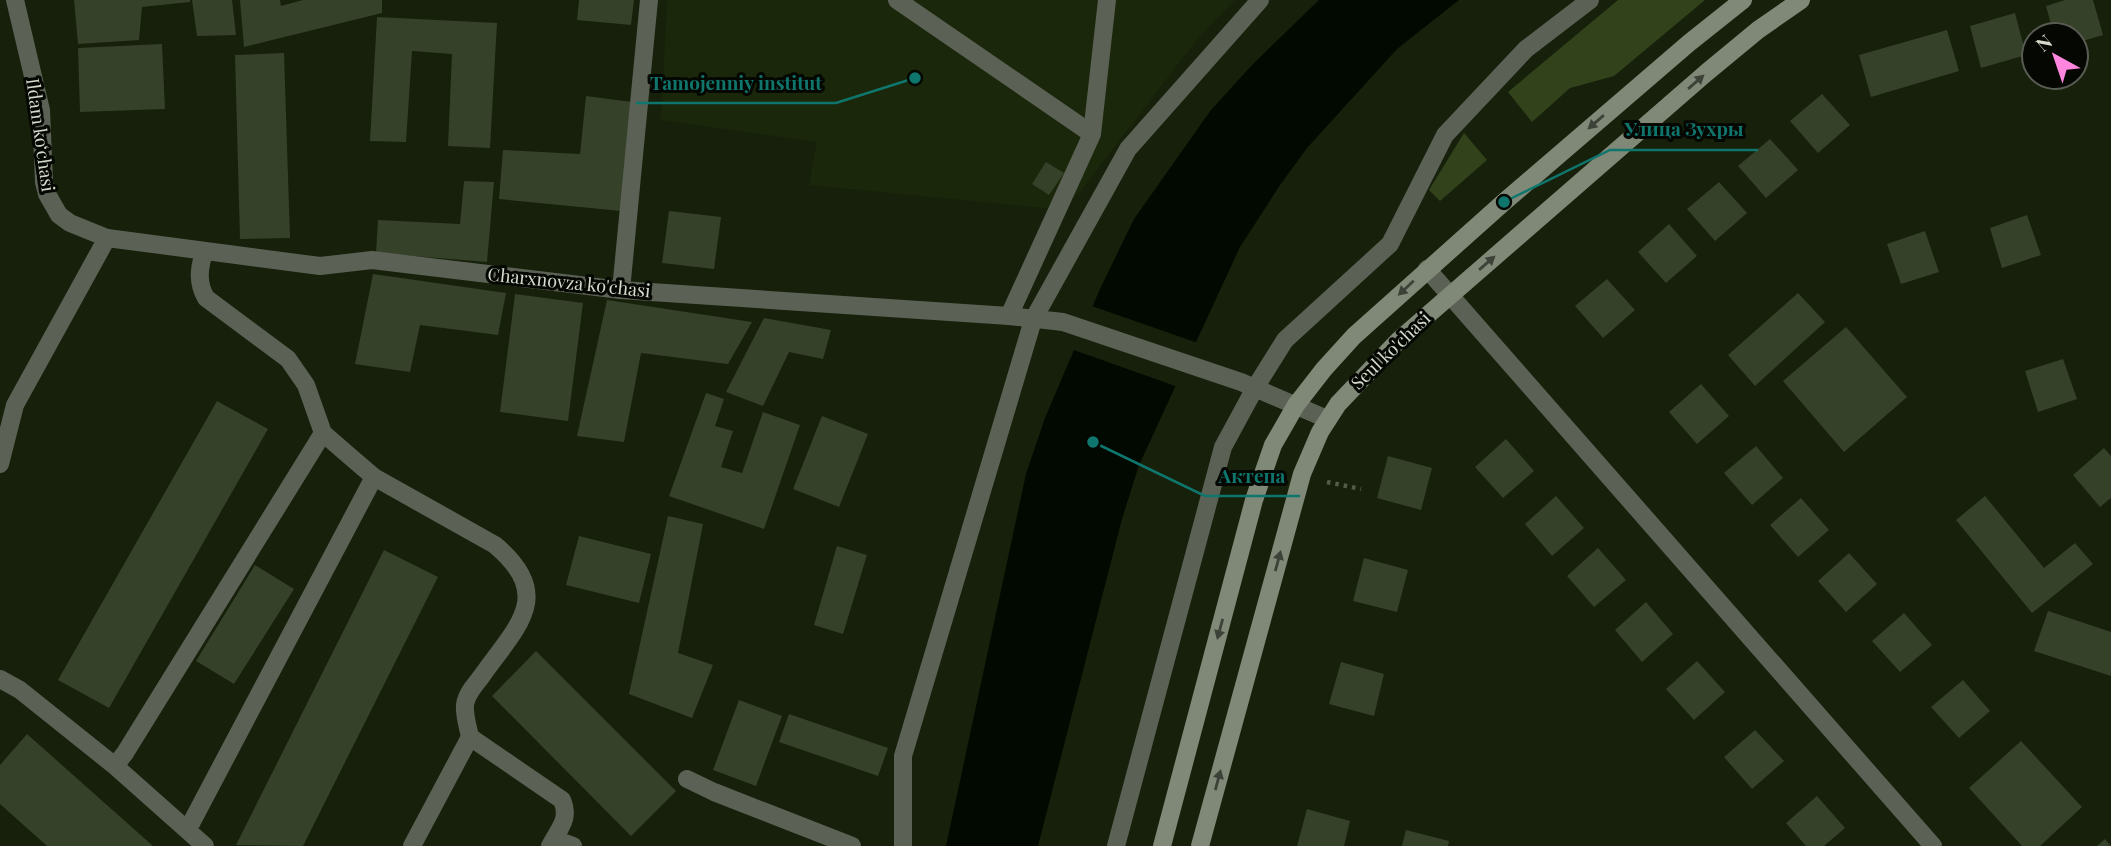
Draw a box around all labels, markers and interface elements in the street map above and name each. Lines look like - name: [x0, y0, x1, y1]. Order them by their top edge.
- north arrow: [2020, 21, 2090, 91]
- text: N: [2030, 28, 2057, 57]
- callout: Tamojenniy institut: [636, 63, 836, 103]
- text: Tamojenniy institut: [650, 69, 822, 95]
- one-way arrow: [1687, 75, 1704, 90]
- street label: Ildam koʻchasi: [21, 77, 61, 193]
- callout: Улица Зухры: [1610, 110, 1758, 150]
- one-way arrow: [1588, 114, 1605, 129]
- text: Улица Зухры: [1623, 115, 1744, 141]
- one-way arrow: [1478, 256, 1495, 271]
- street label: Charxnovza ko'chasi: [487, 262, 652, 302]
- one-way arrow: [1398, 279, 1415, 295]
- street label: Seul ko'chasi: [1345, 306, 1435, 394]
- callout: Актепа: [1205, 456, 1300, 496]
- text: Актепа: [1218, 462, 1286, 488]
- one-way arrow: [1273, 549, 1284, 571]
- one-way arrow: [1214, 618, 1225, 640]
- one-way arrow: [1213, 769, 1224, 791]

